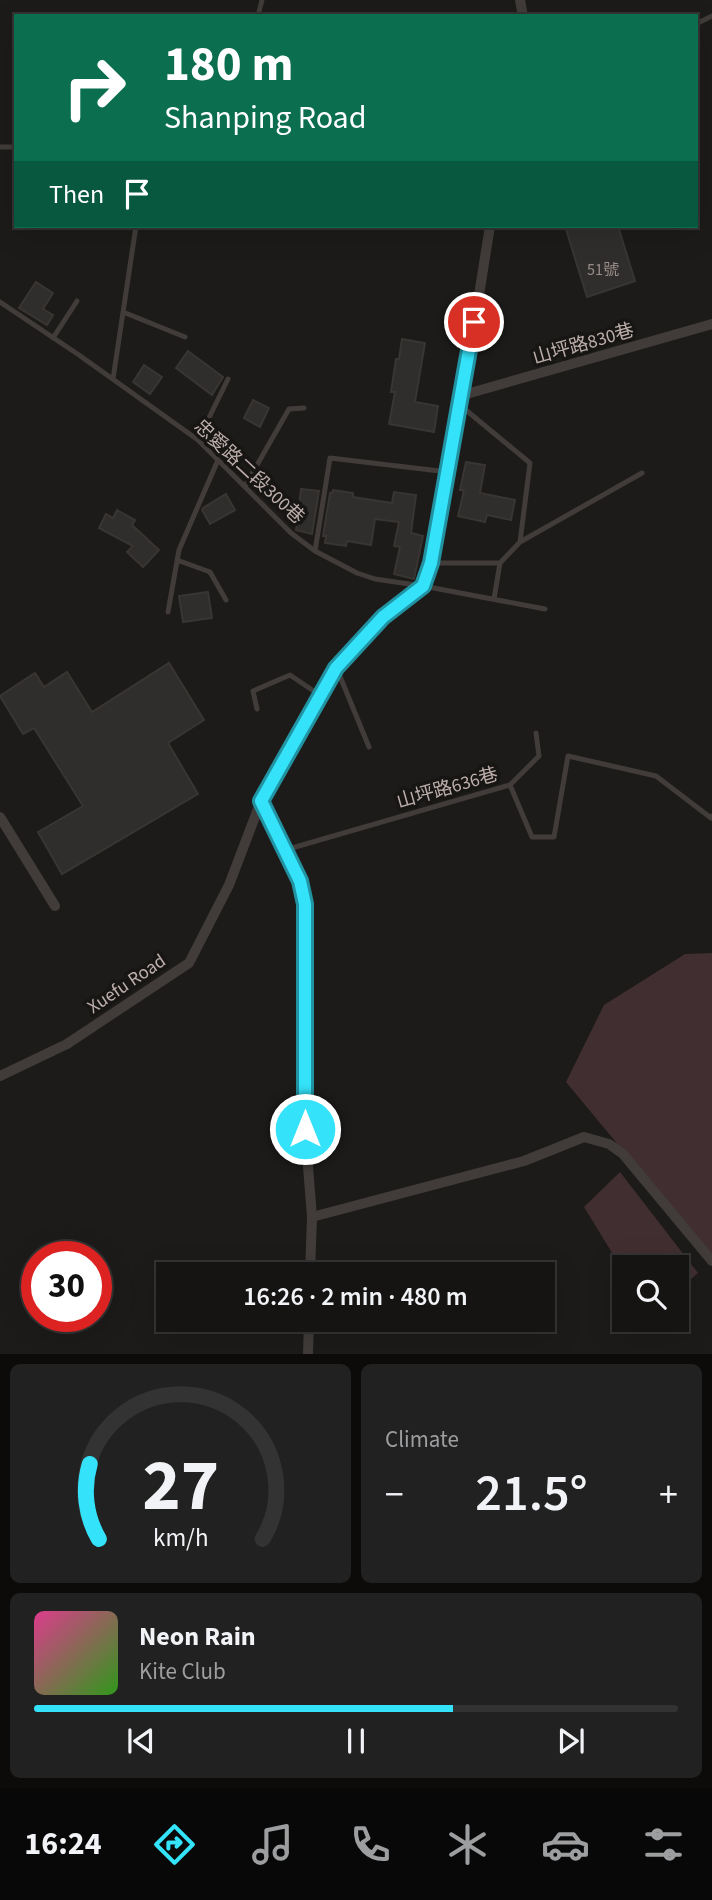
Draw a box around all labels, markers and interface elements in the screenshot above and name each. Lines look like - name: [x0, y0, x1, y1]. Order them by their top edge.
- text: 180 m: [164, 30, 293, 100]
- icon: right: [49, 42, 140, 133]
- text: Shanping Road: [164, 95, 366, 141]
- icon: arrive: [118, 175, 156, 213]
- text: Then: [49, 176, 104, 213]
- house number: 51號: [587, 259, 619, 281]
- pin: [444, 292, 504, 352]
- icon: arrive: [455, 303, 493, 341]
- street label: 山坪路830巷: [530, 317, 637, 372]
- street label: 忠愛路二段300巷: [188, 414, 310, 531]
- street label: 山坪路636巷: [394, 761, 501, 816]
- street label: Xuefu Road: [82, 948, 172, 1021]
- position arrow: [268, 1092, 342, 1166]
- speed limit sign: 30: [21, 1241, 112, 1332]
- map controls: [612, 1255, 689, 1332]
- button: search: [612, 1255, 689, 1332]
- text: 16:26 · 2 min · 480 m: [243, 1278, 468, 1315]
- text: Climate: [385, 1423, 459, 1456]
- text: 27: [142, 1435, 219, 1539]
- text: 21.5°: [475, 1457, 588, 1531]
- text: −: [385, 1468, 404, 1522]
- text: +: [659, 1468, 678, 1522]
- text: km/h: [153, 1520, 208, 1556]
- text: Neon Rain: [139, 1618, 256, 1655]
- text: Kite Club: [139, 1655, 226, 1688]
- icon: previous: [122, 1722, 160, 1760]
- icon: pause: [337, 1722, 375, 1760]
- icon: next: [552, 1722, 590, 1760]
- icon: directions: [150, 1820, 199, 1869]
- icon: music: [248, 1820, 297, 1869]
- icon: phone: [346, 1820, 395, 1869]
- icon: climate: [443, 1820, 492, 1869]
- icon: car: [541, 1820, 590, 1869]
- icon: filters: [639, 1820, 688, 1869]
- text: 16:24: [24, 1821, 102, 1867]

